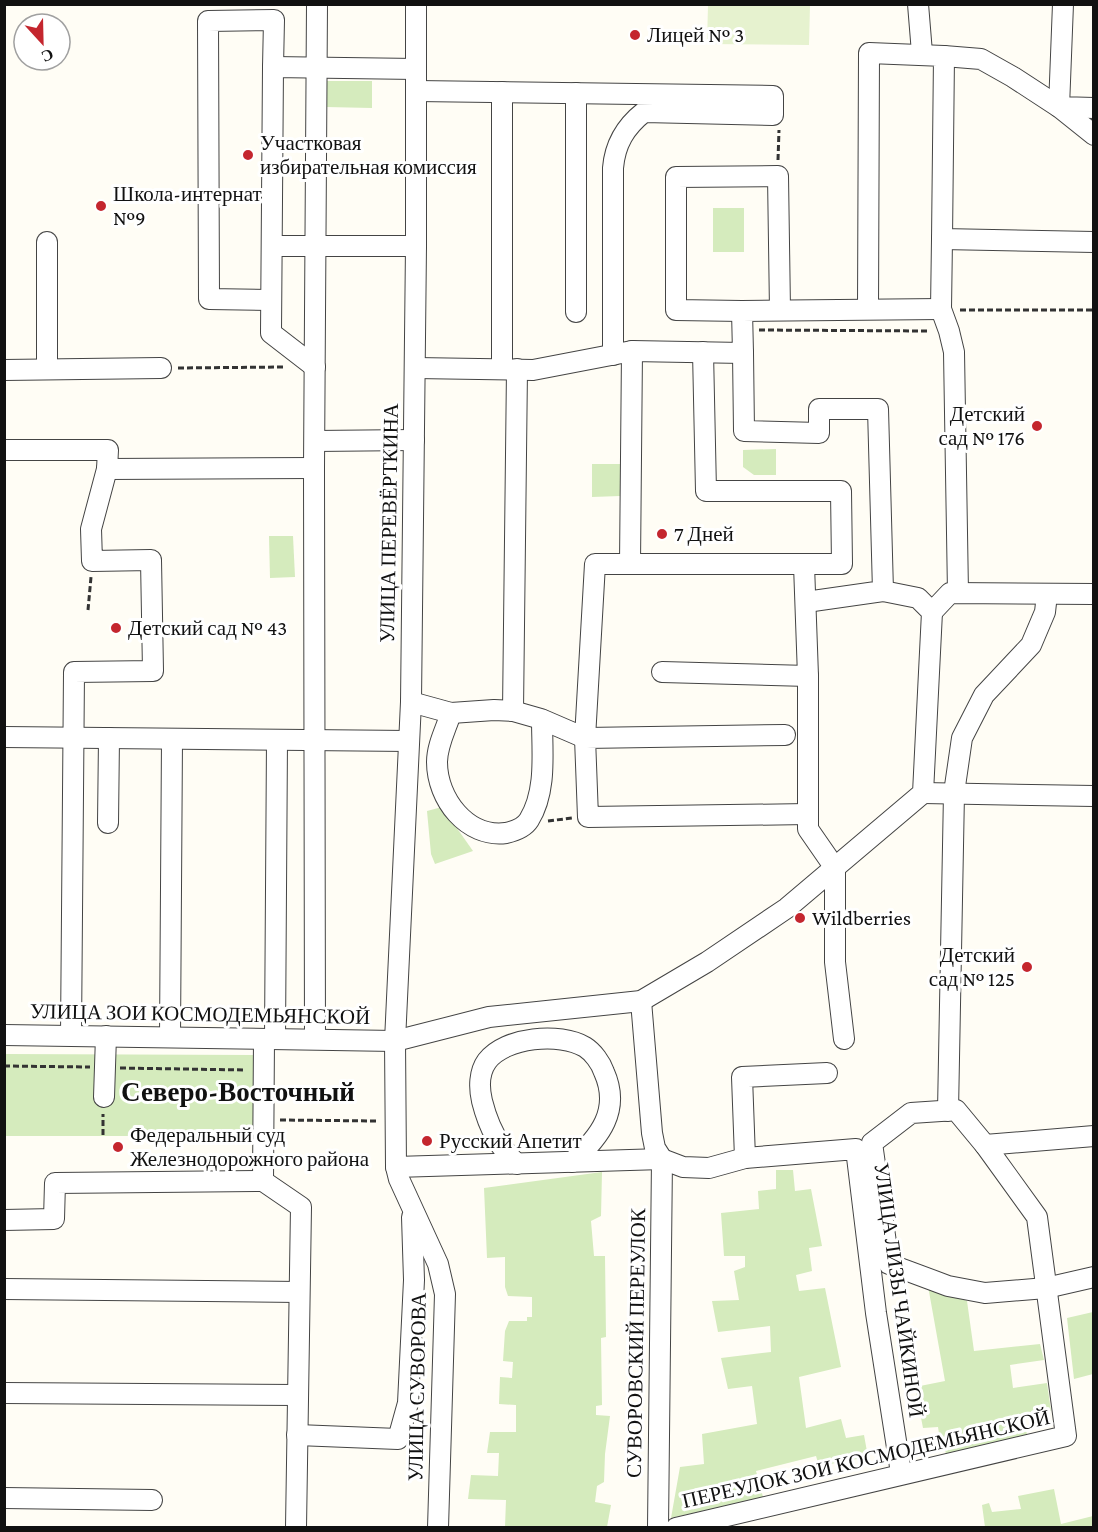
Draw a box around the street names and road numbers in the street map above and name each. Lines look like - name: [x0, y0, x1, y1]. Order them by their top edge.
- street label: УЛИЦА ПЕРЕВЁРТКИНА: [375, 402, 403, 643]
- street label: УЛИЦА ЗОИ КОСМОДЕМЬЯНСКОЙ: [30, 999, 370, 1029]
- street label: УЛИЦА ЛИЗЫ ЧАЙКИНОЙ: [869, 1161, 929, 1419]
- street label: СУВОРОВСКИЙ ПЕРЕУЛОК: [622, 1207, 650, 1478]
- street label: УЛИЦА СУВОРОВА: [403, 1292, 431, 1482]
- street label: ПЕРЕУЛОК ЗОИ КОСМОДЕМЬЯНСКОЙ: [680, 1405, 1052, 1513]

